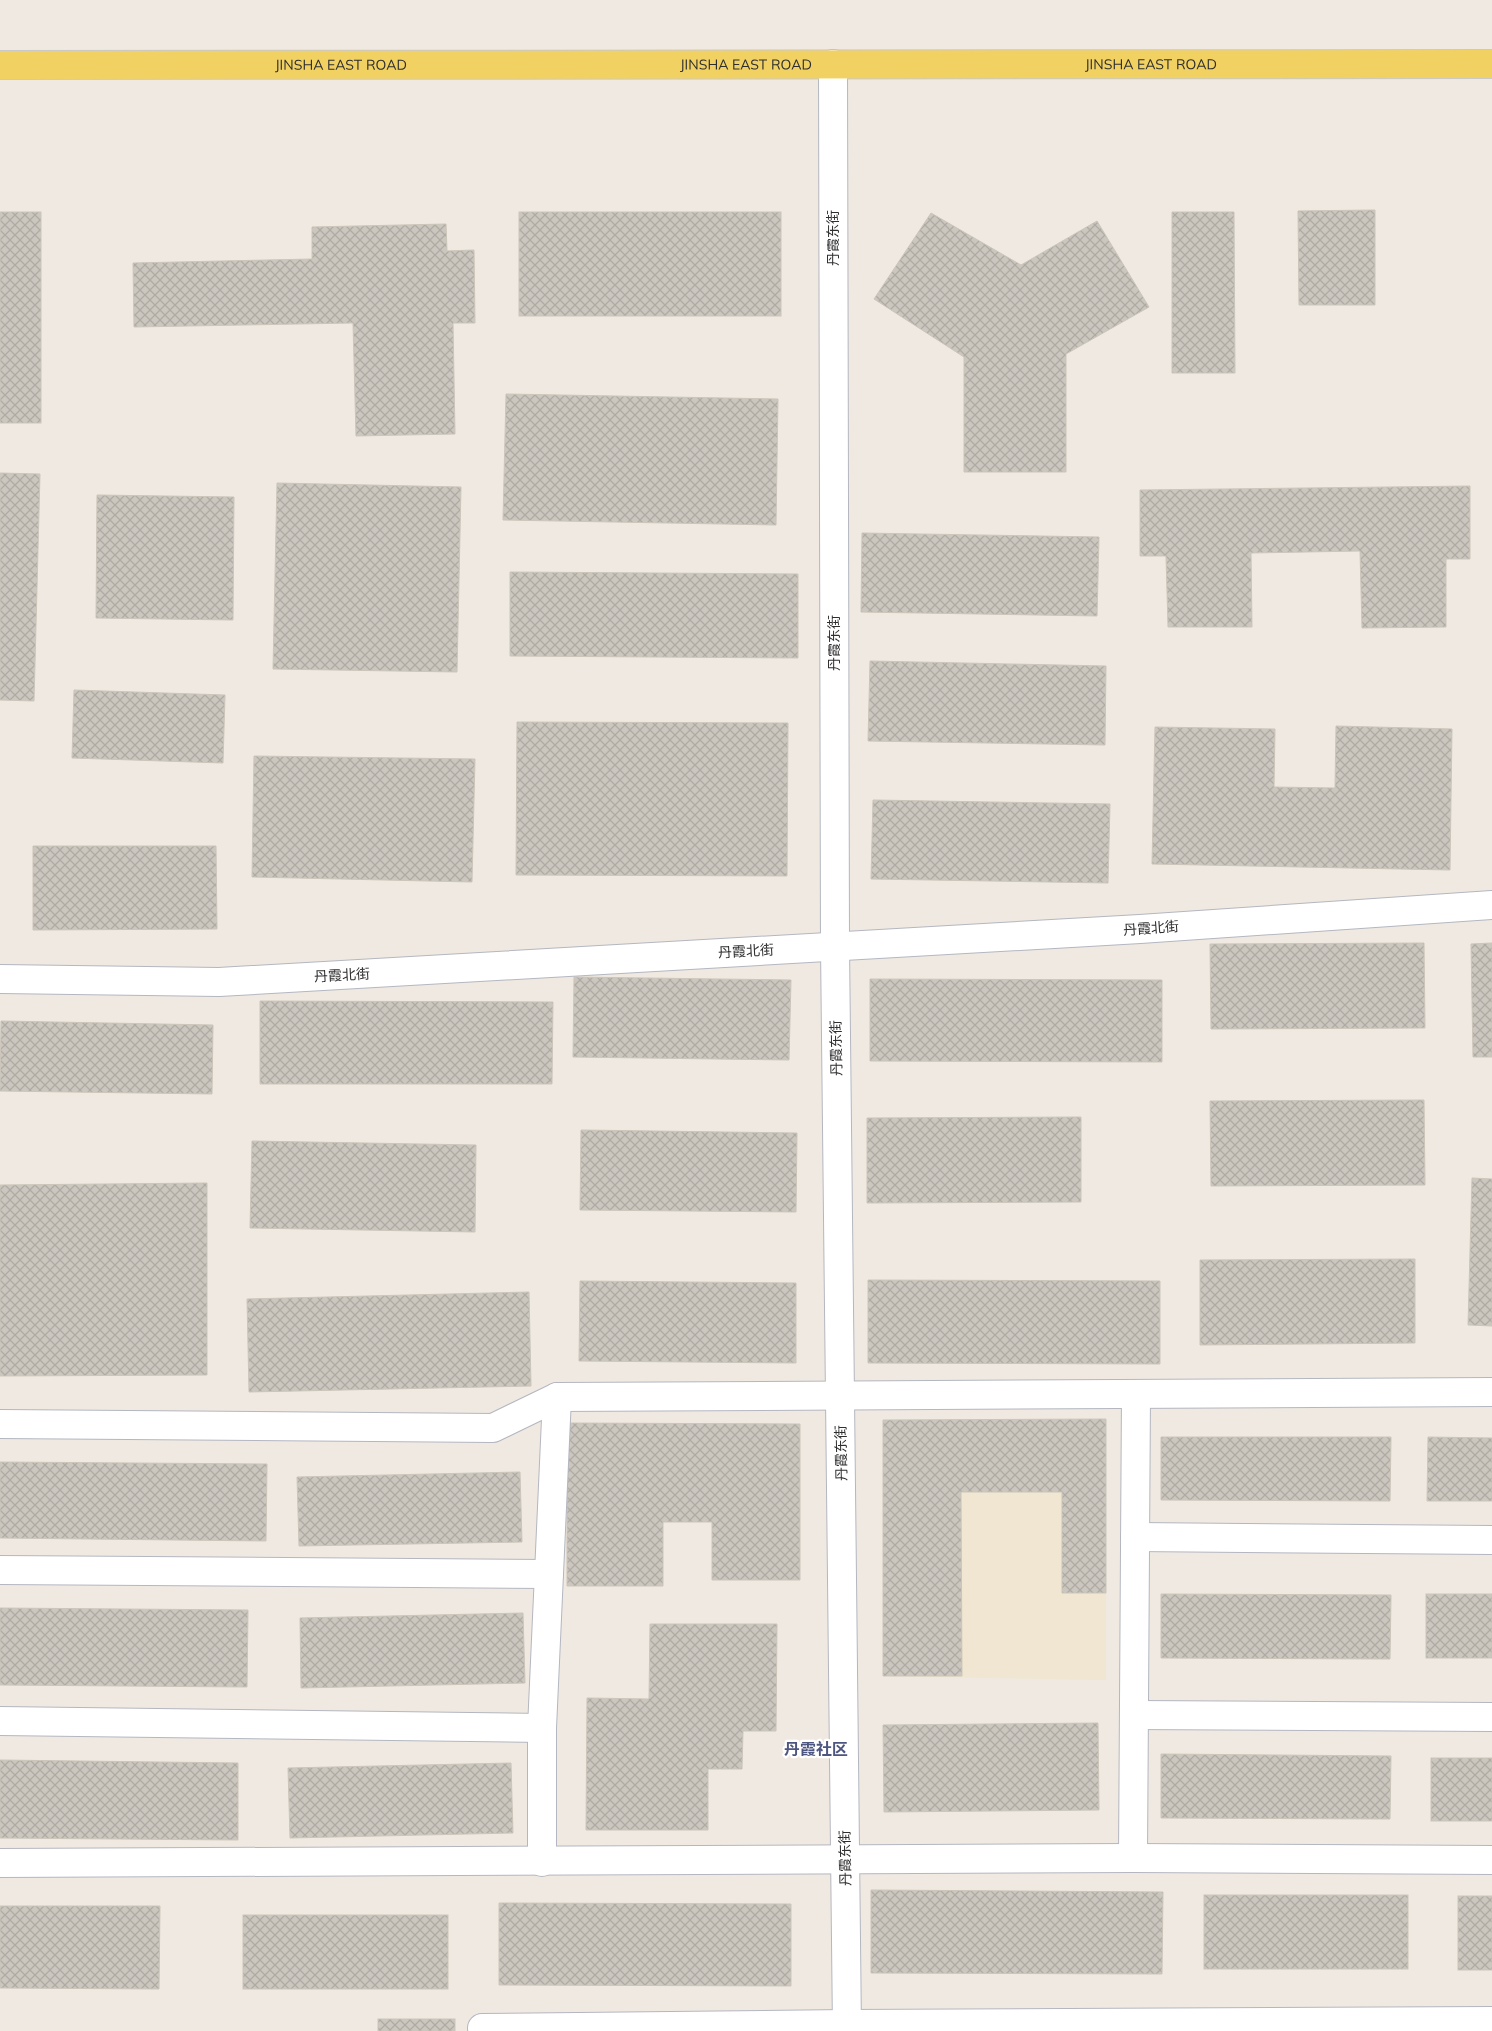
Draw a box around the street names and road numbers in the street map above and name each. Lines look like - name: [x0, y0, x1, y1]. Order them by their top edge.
- street label: JINSHA EAST ROAD: [680, 55, 812, 74]
- street label: JINSHA EAST ROAD: [1085, 55, 1217, 73]
- street label: JINSHA EAST ROAD: [275, 56, 407, 74]
- street label: 丹霞东街: [824, 210, 842, 266]
- street label: 丹霞东街: [825, 615, 843, 671]
- street label: 丹霞北街: [1122, 917, 1180, 939]
- street label: 丹霞北街: [718, 941, 774, 961]
- street label: 丹霞北街: [314, 965, 370, 985]
- street label: 丹霞东街: [827, 1020, 845, 1076]
- street label: 丹霞东街: [832, 1425, 850, 1481]
- street label: 丹霞东街: [836, 1830, 854, 1886]

